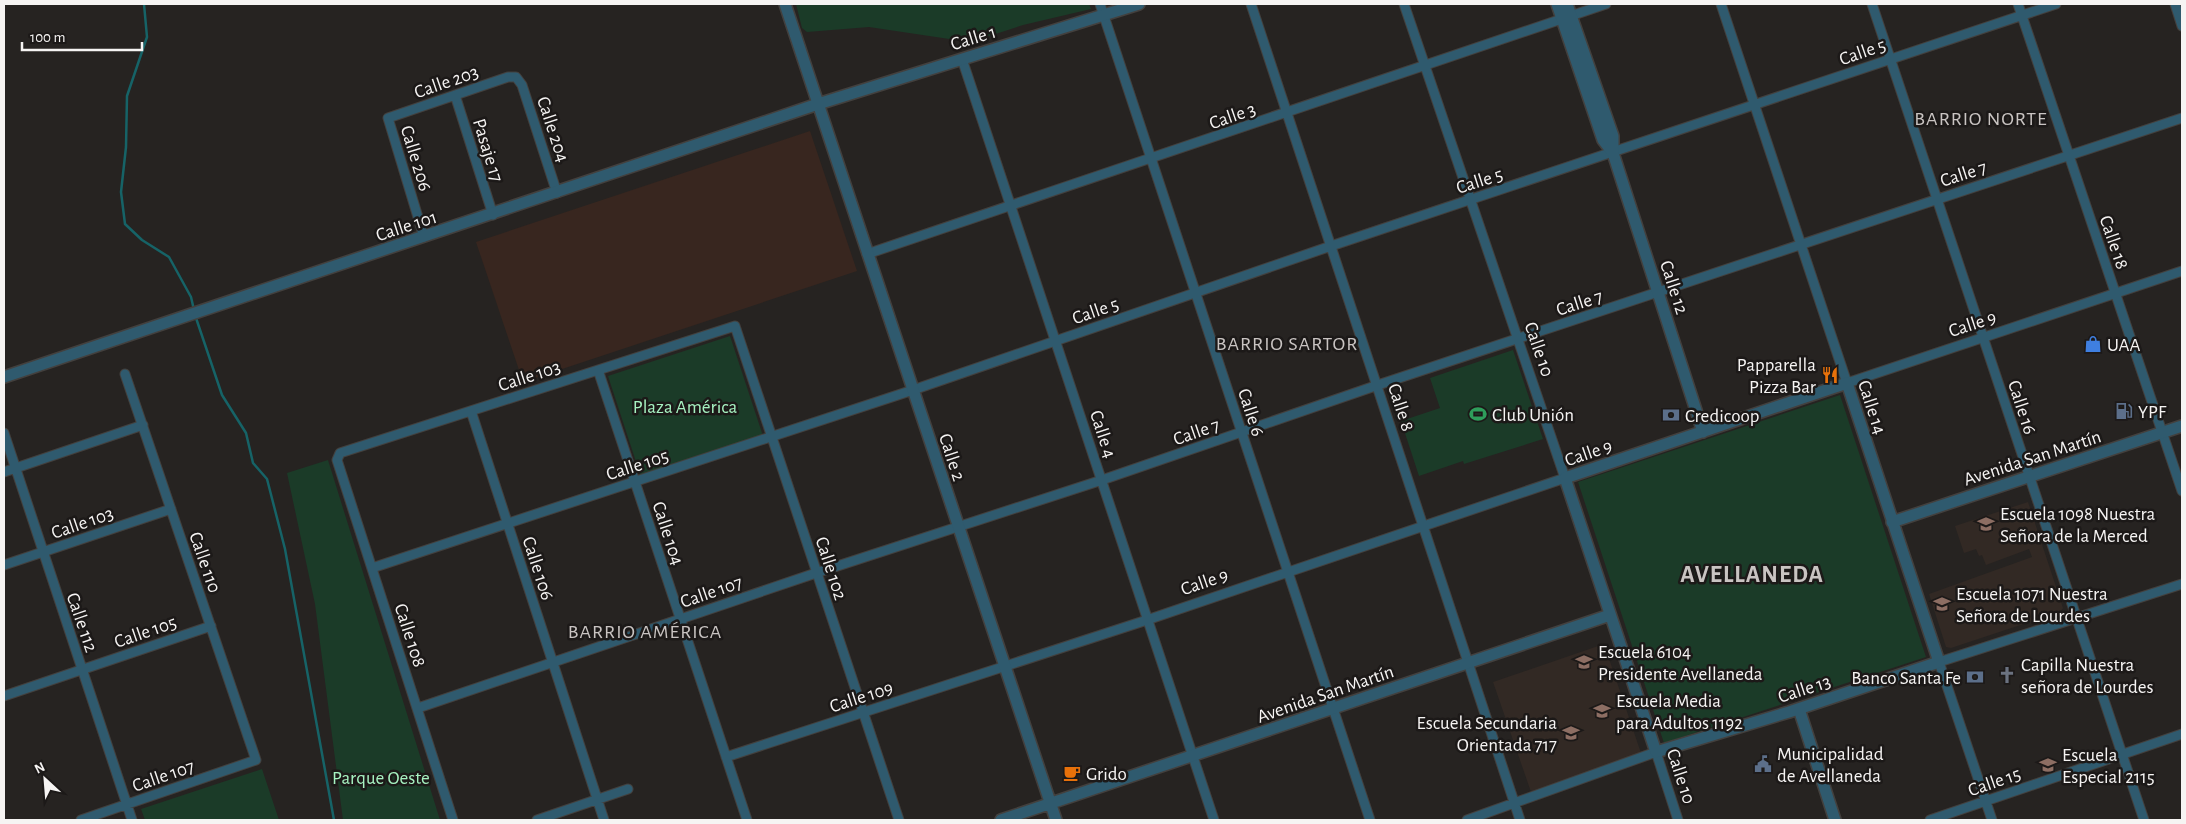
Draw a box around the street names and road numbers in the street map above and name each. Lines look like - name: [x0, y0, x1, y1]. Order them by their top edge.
- street label: Calle 1: [948, 23, 998, 54]
- street label: Calle 5: [1837, 36, 1888, 69]
- street label: Calle 203: [412, 63, 481, 102]
- street label: Calle 204: [533, 94, 572, 165]
- street label: Calle 3: [1207, 100, 1258, 133]
- street label: Pasaje 17: [469, 116, 506, 185]
- street label: Calle 206: [397, 123, 435, 194]
- street label: Calle 7: [1938, 158, 1989, 191]
- street label: Calle 5: [1454, 165, 1505, 198]
- street label: Calle 101: [374, 208, 439, 245]
- street label: Calle 18: [2096, 213, 2132, 272]
- street label: Calle 12: [1656, 258, 1691, 317]
- street label: Calle 7: [1554, 287, 1605, 320]
- street label: Calle 5: [1070, 295, 1121, 328]
- street label: Calle 9: [1946, 308, 1999, 341]
- street label: Calle 10: [1520, 320, 1557, 379]
- street label: Calle 103: [496, 357, 563, 395]
- street label: Calle 14: [1854, 378, 1889, 437]
- street label: Calle 16: [2004, 378, 2039, 437]
- street label: Calle 8: [1384, 381, 1417, 434]
- street label: Calle 6: [1234, 386, 1267, 439]
- street label: Calle 4: [1086, 408, 1119, 461]
- street label: Calle 7: [1171, 416, 1222, 449]
- street label: Avenida San Martín: [1961, 427, 2104, 490]
- street label: Calle 2: [935, 431, 968, 484]
- street label: Calle 9: [1562, 436, 1615, 470]
- street label: Calle 105: [604, 446, 671, 484]
- street label: Calle 104: [648, 499, 687, 568]
- street label: Calle 103: [49, 504, 116, 543]
- street label: Calle 110: [185, 530, 224, 595]
- street label: Calle 106: [518, 534, 557, 603]
- street label: Calle 102: [811, 535, 850, 603]
- street label: Calle 9: [1178, 565, 1231, 599]
- street label: Calle 107: [678, 573, 745, 612]
- street label: Calle 112: [63, 590, 101, 655]
- street label: Calle 108: [390, 601, 429, 670]
- street label: Calle 105: [112, 613, 179, 652]
- street label: Avenida San Martín: [1255, 662, 1396, 727]
- street label: Calle 13: [1776, 672, 1833, 707]
- street label: Calle 109: [827, 678, 896, 717]
- street label: Calle 10: [1663, 747, 1698, 806]
- street label: Calle 107: [130, 757, 197, 796]
- street label: Calle 15: [1966, 765, 2023, 800]

